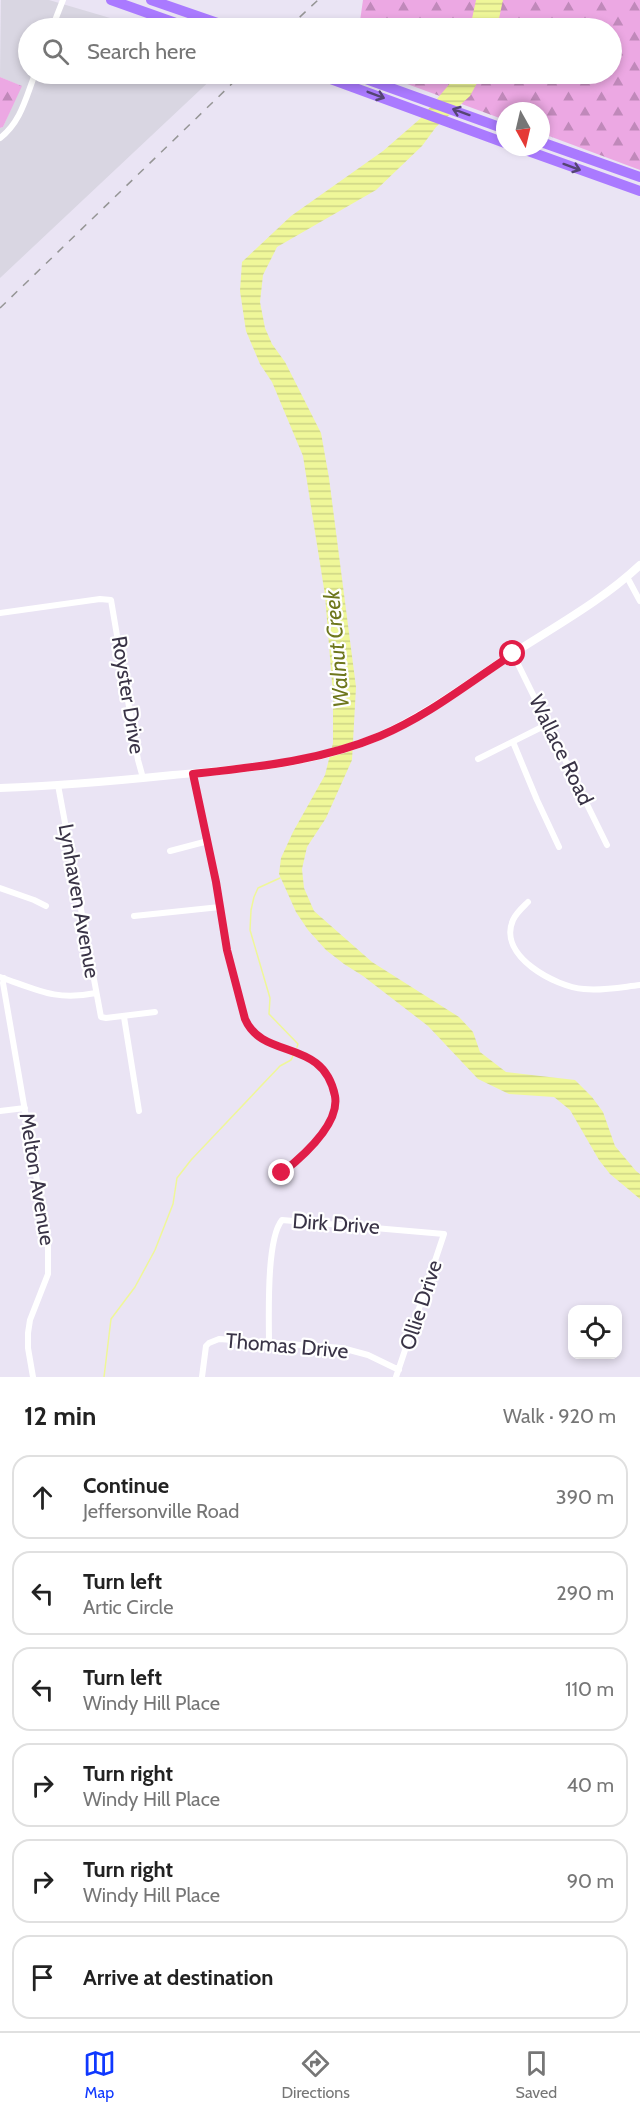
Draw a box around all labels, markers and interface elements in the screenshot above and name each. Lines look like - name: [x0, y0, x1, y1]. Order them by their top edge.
- search box: [18, 18, 622, 84]
- icon: search: [39, 35, 72, 68]
- text: Search here: [87, 38, 196, 65]
- one-way arrow: [366, 90, 385, 101]
- north arrow: [496, 102, 550, 156]
- one-way arrow: [452, 106, 471, 117]
- one-way arrow: [562, 162, 581, 173]
- water label: Walnut Creek: [318, 589, 355, 709]
- street label: Royster Drive: [107, 634, 150, 756]
- route start: [499, 640, 525, 666]
- street label: Wallace Road: [524, 691, 599, 809]
- street label: Lynhaven Avenue: [54, 822, 105, 980]
- street label: Melton Avenue: [15, 1111, 60, 1247]
- route end: [268, 1159, 294, 1185]
- street label: Dirk Drive: [292, 1208, 381, 1239]
- street label: Ollie Drive: [394, 1257, 447, 1353]
- map controls: [568, 1305, 622, 1359]
- button: locate: [568, 1305, 622, 1359]
- street label: Thomas Drive: [225, 1328, 350, 1363]
- text: 12 min: [24, 1400, 96, 1432]
- text: Walk · 920 m: [503, 1404, 616, 1428]
- text: Continue: [83, 1472, 169, 1499]
- icon: ahead: [26, 1481, 59, 1514]
- text: 390 m: [556, 1485, 614, 1509]
- text: Jeffersonville Road: [83, 1499, 239, 1523]
- text: Turn left: [83, 1568, 162, 1595]
- icon: left: [26, 1577, 59, 1610]
- text: 290 m: [556, 1581, 614, 1605]
- text: Artic Circle: [83, 1595, 173, 1619]
- text: Turn left: [83, 1664, 162, 1691]
- icon: left: [26, 1673, 59, 1706]
- text: 110 m: [565, 1677, 614, 1701]
- text: Windy Hill Place: [83, 1691, 220, 1715]
- text: Turn right: [83, 1760, 173, 1787]
- icon: right: [26, 1769, 59, 1802]
- text: 40 m: [566, 1773, 614, 1797]
- text: Windy Hill Place: [83, 1787, 220, 1811]
- text: Turn right: [83, 1856, 173, 1883]
- icon: right: [26, 1865, 59, 1898]
- text: 90 m: [567, 1869, 614, 1893]
- text: Windy Hill Place: [83, 1883, 220, 1907]
- icon: arrive: [26, 1961, 59, 1994]
- text: Arrive at destination: [83, 1964, 273, 1991]
- tab: Map: [83, 2047, 116, 2102]
- tab: Directions: [282, 2047, 350, 2102]
- tab: Saved: [516, 2047, 557, 2102]

